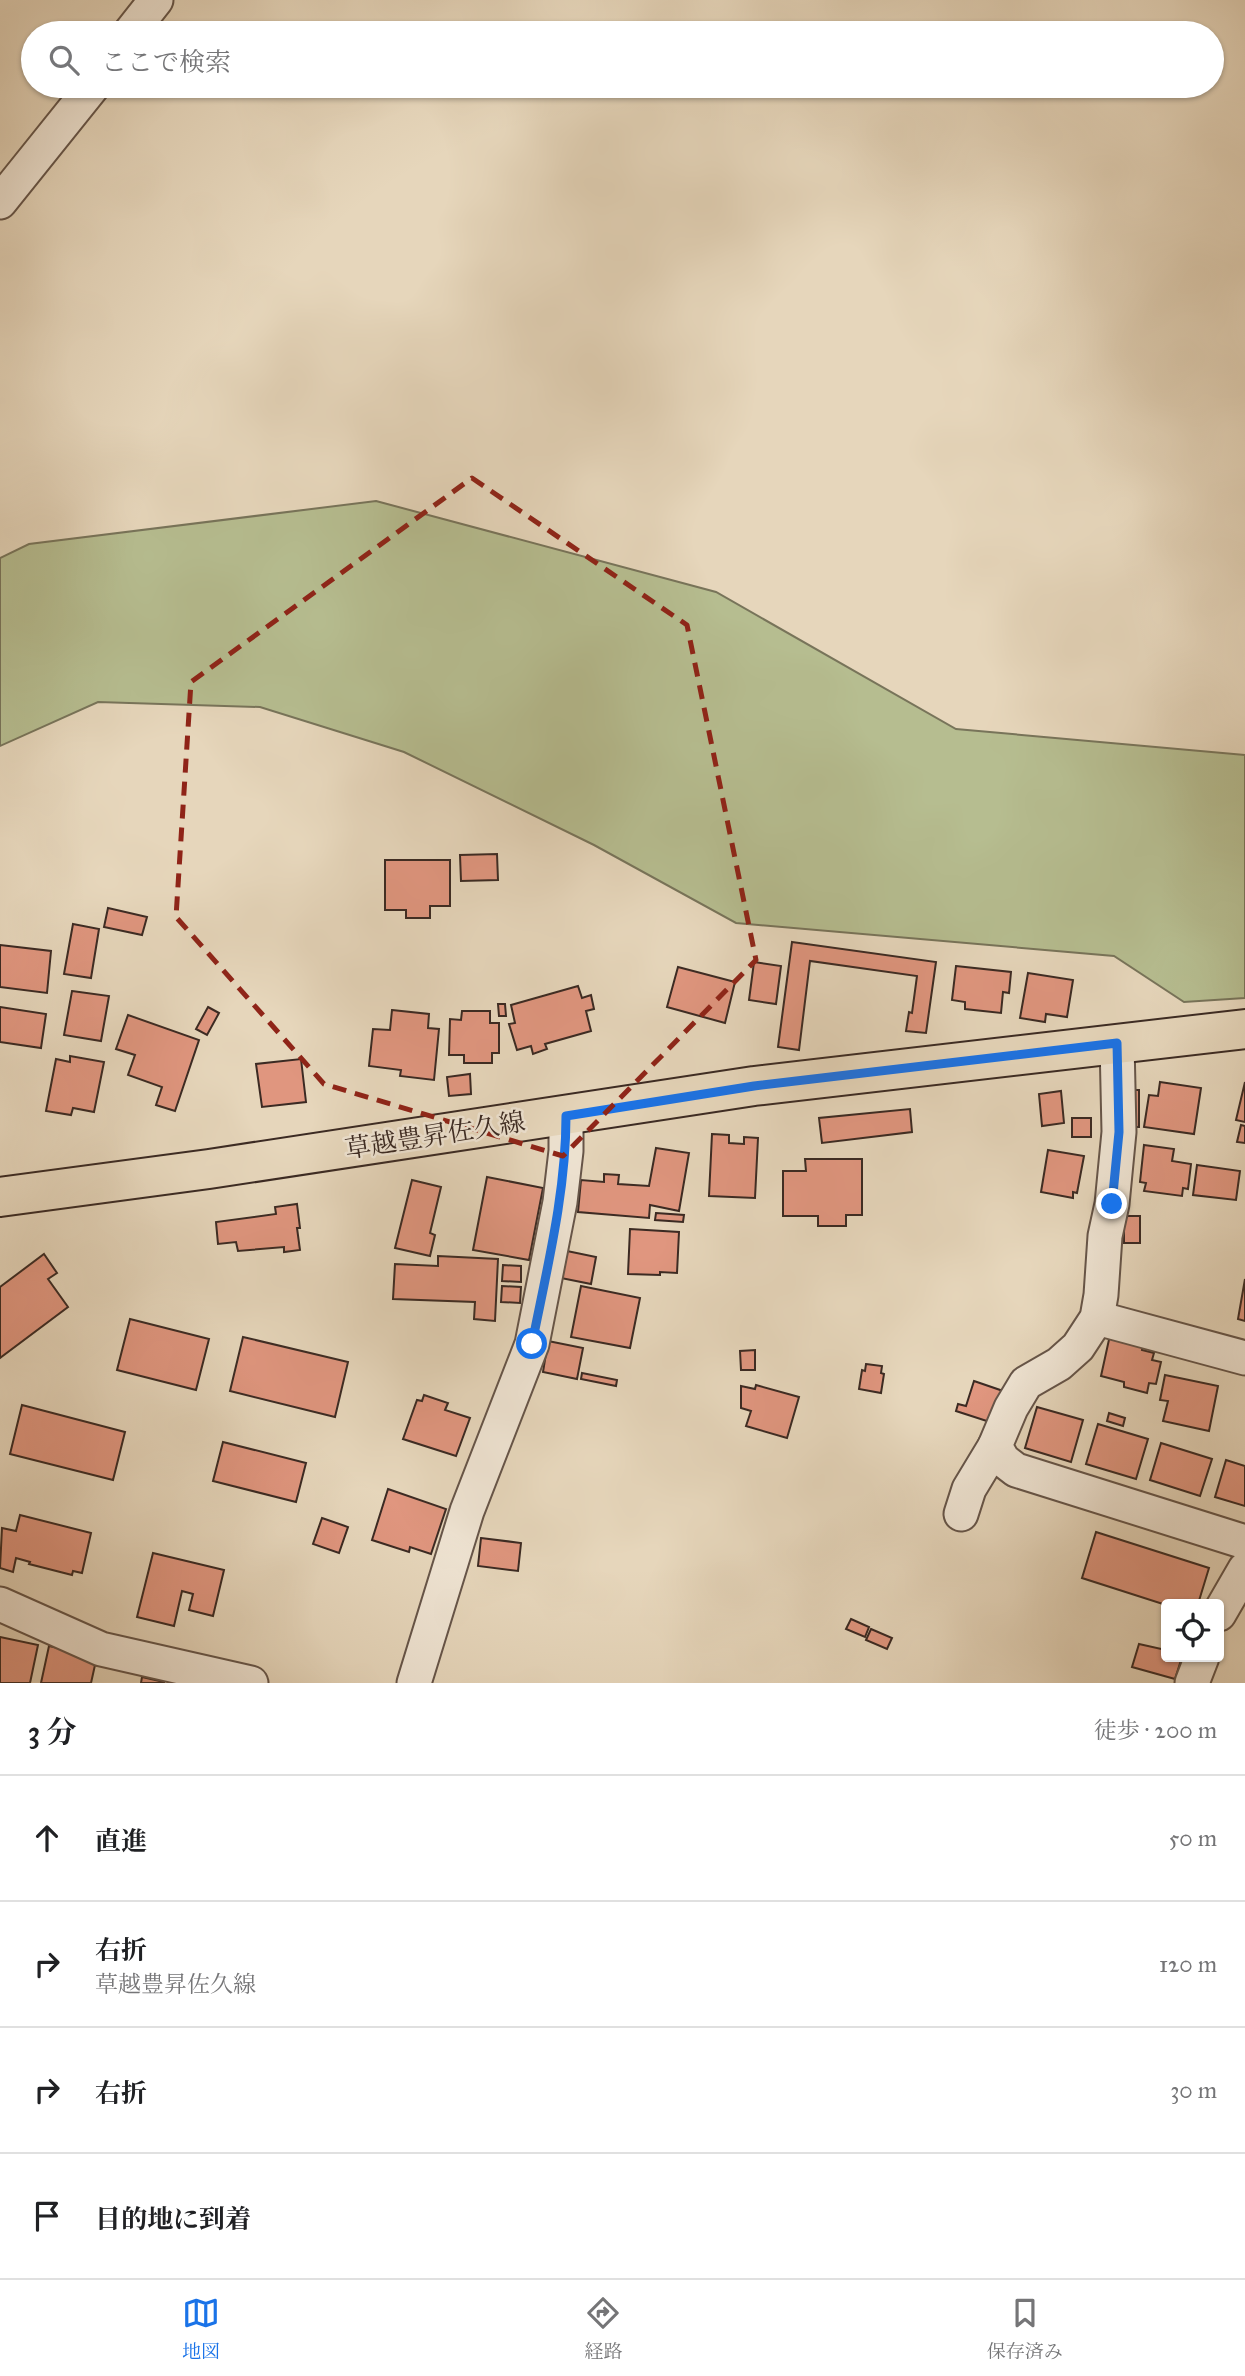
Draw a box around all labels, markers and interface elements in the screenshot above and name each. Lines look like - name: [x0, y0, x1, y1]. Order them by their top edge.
- search box: [21, 21, 1224, 98]
- icon: search: [45, 41, 83, 79]
- text: ここで検索: [101, 46, 231, 78]
- street label: 草越豊昇佐久線: [343, 1105, 527, 1165]
- route end: [1096, 1188, 1127, 1219]
- route start: [516, 1328, 547, 1359]
- map controls: [1161, 1599, 1224, 1662]
- button: locate: [1161, 1599, 1224, 1662]
- text: 3 分: [28, 1714, 76, 1750]
- text: 徒歩 · 200 m: [1094, 1716, 1217, 1744]
- icon: ahead: [28, 1819, 66, 1857]
- text: 50 m: [1169, 1824, 1217, 1852]
- text: 直進: [95, 1825, 147, 1857]
- text: 右折: [95, 1934, 147, 1966]
- icon: right: [28, 1945, 66, 1983]
- text: 120 m: [1159, 1950, 1217, 1978]
- text: 草越豊昇佐久線: [95, 1970, 256, 1998]
- icon: right: [28, 2071, 66, 2109]
- text: 30 m: [1170, 2076, 1217, 2104]
- text: 右折: [95, 2077, 147, 2109]
- icon: arrive: [28, 2197, 66, 2235]
- text: 目的地に到着: [95, 2203, 251, 2235]
- tab: 地図: [182, 2294, 220, 2363]
- tab: 経路: [584, 2294, 623, 2363]
- tab: 保存済み: [987, 2294, 1063, 2363]

